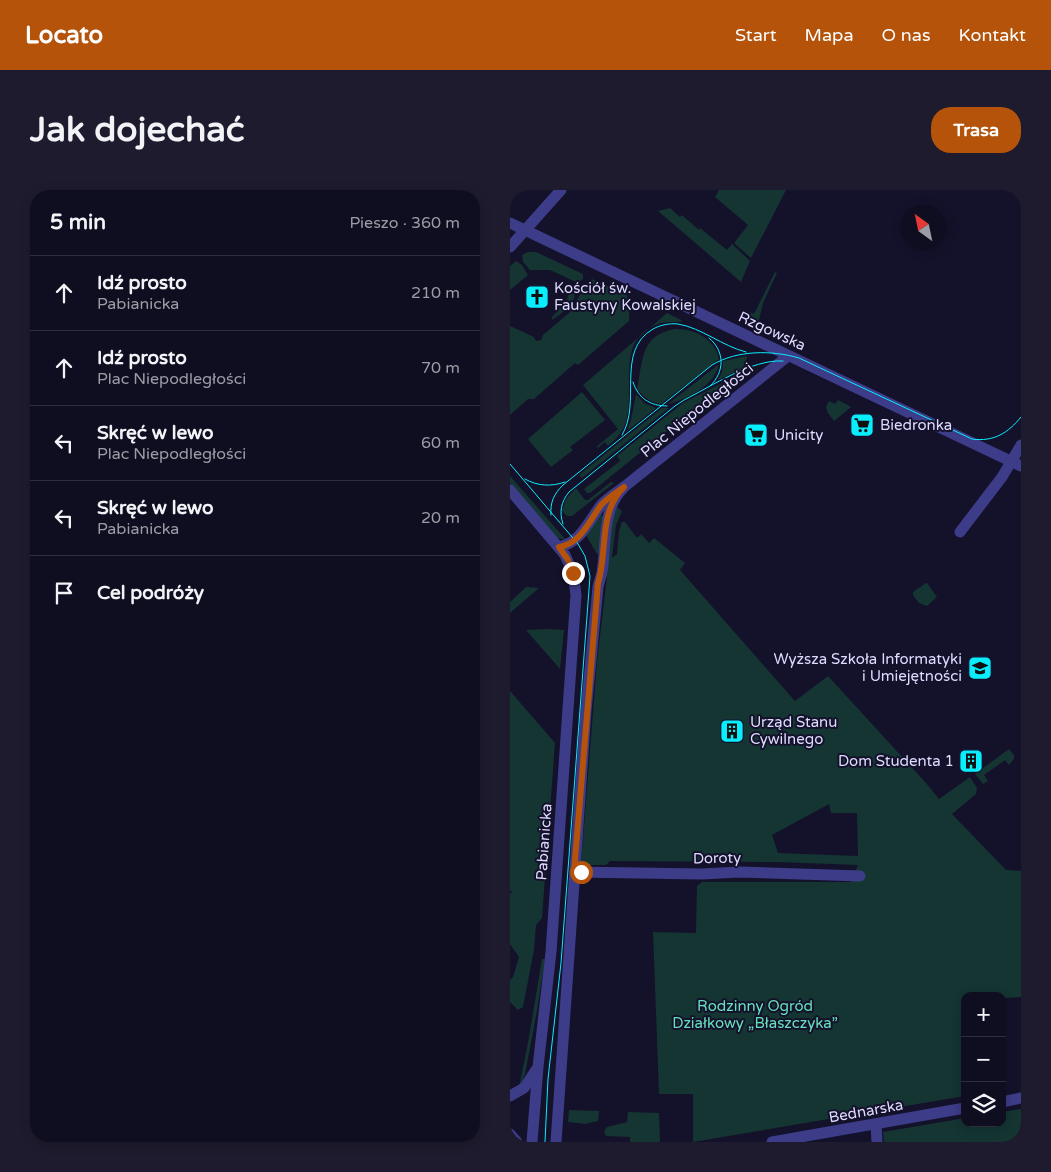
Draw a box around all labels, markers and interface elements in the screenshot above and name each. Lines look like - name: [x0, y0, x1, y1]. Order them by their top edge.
- text: Locato: [25, 21, 103, 50]
- text: Start: [735, 24, 777, 46]
- text: Mapa: [805, 24, 854, 46]
- text: O nas: [882, 24, 931, 46]
- text: Kontakt: [959, 24, 1026, 46]
- button: Trasa: [931, 107, 1021, 153]
- text: Jak dojechać: [30, 109, 245, 151]
- north arrow: [901, 205, 946, 250]
- text: 5 min: [50, 210, 106, 235]
- text: Pieszo · 360 m: [349, 213, 460, 233]
- text: Idź prosto: [97, 272, 187, 294]
- icon: ahead: [50, 279, 78, 307]
- place label: Kościół św. Faustyny Kowalskiej: [554, 279, 696, 314]
- text: 210 m: [411, 283, 460, 303]
- church icon: Kościół św. Faustyny Kowalskiej: [524, 284, 550, 310]
- text: Pabianicka: [97, 294, 179, 314]
- street label: Rzgowska: [735, 308, 809, 354]
- text: Idź prosto: [97, 347, 187, 369]
- icon: ahead: [50, 354, 78, 382]
- text: 70 m: [421, 358, 460, 378]
- street label: Plac Niepodległości: [637, 359, 757, 461]
- text: Plac Niepodległości: [97, 369, 246, 389]
- supermarket icon: Biedronka: [849, 412, 875, 438]
- place label: Biedronka: [880, 416, 952, 434]
- text: Skręć w lewo: [97, 422, 214, 444]
- supermarket icon: Unicity: [743, 422, 769, 448]
- place label: Unicity: [774, 426, 823, 444]
- icon: left: [50, 429, 78, 457]
- text: 60 m: [421, 433, 460, 453]
- text: Plac Niepodległości: [97, 444, 246, 464]
- text: Skręć w lewo: [97, 497, 214, 519]
- icon: left: [50, 504, 78, 532]
- text: 20 m: [421, 508, 460, 528]
- text: Pabianicka: [97, 519, 179, 539]
- route end: [562, 562, 585, 585]
- icon: arrive: [50, 579, 78, 607]
- text: Cel podróży: [97, 582, 204, 604]
- place label: Wyższa Szkoła Informatyki i Umiejętności: [774, 650, 962, 685]
- school or university icon: Wyższa Szkoła Informatyki i Umiejętności: [967, 655, 993, 681]
- place label: Urząd Stanu Cywilnego: [750, 713, 837, 748]
- building icon: Urząd Stanu Cywilnego: [719, 718, 745, 744]
- building icon: Dom Studenta 1: [958, 748, 984, 774]
- place label: Dom Studenta 1: [838, 752, 954, 770]
- street label: Pabianicka: [532, 803, 556, 881]
- street label: Doroty: [693, 849, 741, 867]
- route start: [570, 861, 593, 884]
- map controls: [961, 992, 1006, 1127]
- button: +: [961, 992, 1006, 1037]
- park label: Rodzinny Ogród Działkowy „Błaszczyka”: [672, 997, 838, 1032]
- button: −: [961, 1037, 1006, 1082]
- button: layers: [961, 1082, 1006, 1127]
- street label: Bednarska: [827, 1096, 905, 1126]

